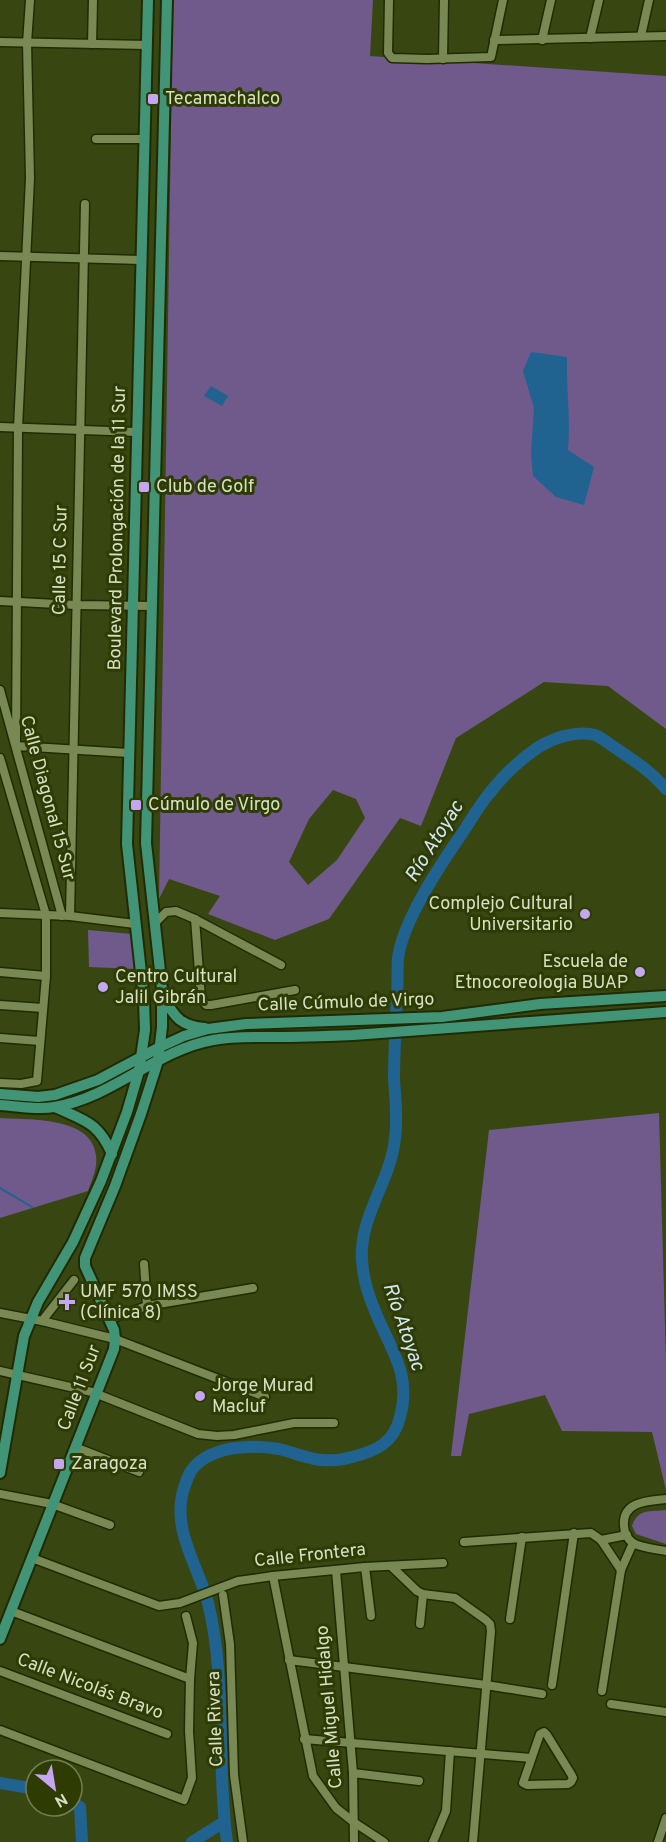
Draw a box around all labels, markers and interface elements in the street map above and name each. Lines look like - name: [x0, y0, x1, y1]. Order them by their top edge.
- place label: Tecamachalco: [165, 88, 280, 111]
- marker: Tecamachalco: [146, 92, 160, 106]
- street label: Boulevard Prolongación de la 11 Sur: [104, 385, 132, 671]
- place label: Club de Golf: [156, 476, 254, 499]
- marker: Club de Golf: [137, 480, 151, 494]
- street label: Calle 15 C Sur: [49, 505, 73, 615]
- street label: Calle Diagonal 15 Sur: [14, 713, 80, 883]
- place label: Cúmulo de Virgo: [148, 794, 280, 817]
- water label: Río Atoyac: [400, 796, 471, 888]
- marker: Cúmulo de Virgo: [129, 798, 143, 812]
- place label: Complejo Cultural Universitario: [428, 893, 573, 937]
- marker: Complejo Cultural Universitario: [578, 907, 592, 921]
- place label: Escuela de Etnocoreologia BUAP: [455, 951, 628, 995]
- marker: Escuela de Etnocoreologia BUAP: [633, 965, 647, 979]
- place label: Centro Cultural Jalil Gibrán: [115, 966, 237, 1010]
- marker: Centro Cultural Jalil Gibrán: [96, 980, 110, 994]
- street label: Calle Cúmulo de Virgo: [257, 988, 435, 1018]
- water label: Río Atoyac: [376, 1279, 430, 1375]
- place label: UMF 570 IMSS (Clínica 8): [80, 1281, 198, 1325]
- marker: UMF 570 IMSS (Clínica 8): [58, 1293, 76, 1311]
- street label: Calle 11 Sur: [53, 1342, 107, 1434]
- place label: Jorge Murad Macluf: [212, 1375, 314, 1419]
- marker: Jorge Murad Macluf: [193, 1389, 207, 1403]
- place label: Zaragoza: [71, 1453, 147, 1476]
- marker: Zaragoza: [52, 1457, 66, 1471]
- street label: Calle Frontera: [253, 1539, 367, 1573]
- street label: Calle Miguel Hidalgo: [311, 1624, 349, 1790]
- street label: Calle Nicolás Bravo: [14, 1649, 166, 1725]
- street label: Calle Rivera: [203, 1671, 229, 1767]
- north arrow: [24, 1758, 84, 1818]
- text: N: [51, 1788, 70, 1811]

